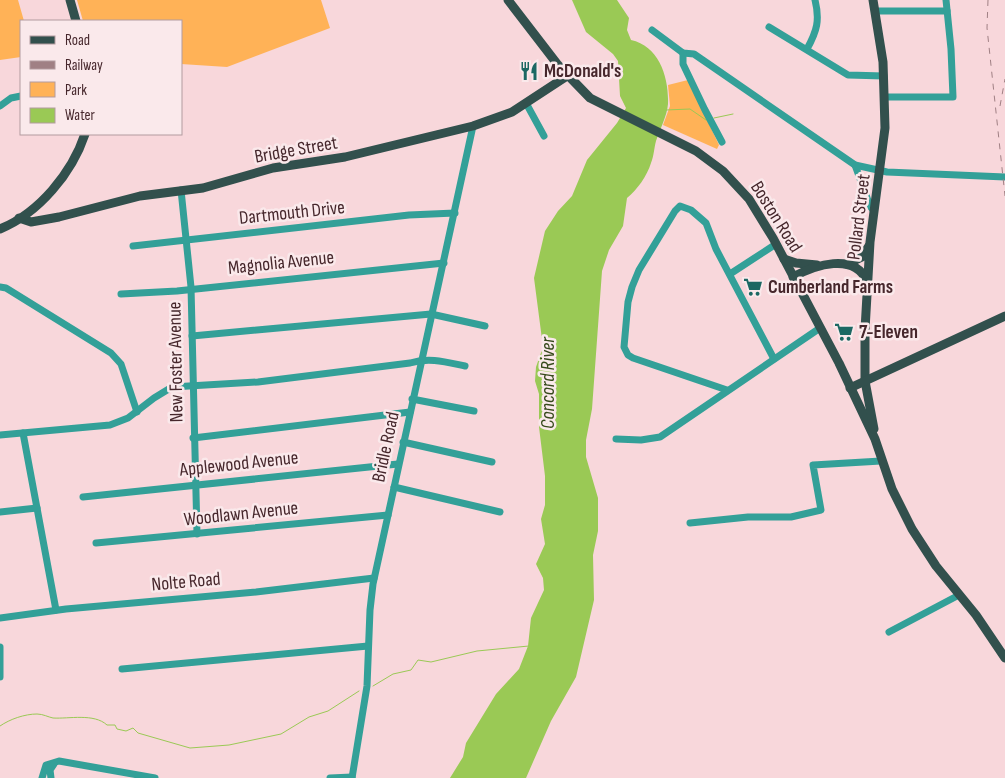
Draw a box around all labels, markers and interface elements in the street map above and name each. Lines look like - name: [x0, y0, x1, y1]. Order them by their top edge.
- legend: [20, 20, 182, 135]
- text: Road: [65, 31, 90, 50]
- text: Railway: [65, 56, 103, 75]
- restaurant icon: McDonald's: [518, 60, 540, 82]
- place label: McDonald's: [544, 60, 621, 83]
- text: Park: [65, 81, 87, 100]
- text: Water: [65, 106, 96, 125]
- street label: Bridge Street: [253, 131, 339, 169]
- street label: Pollard Street: [842, 172, 876, 261]
- street label: Boston Road: [745, 177, 807, 257]
- street label: Dartmouth Drive: [238, 196, 346, 230]
- street label: Magnolia Avenue: [227, 246, 335, 280]
- supermarket icon: Cumberland Farms: [742, 276, 764, 298]
- place label: Cumberland Farms: [768, 276, 893, 299]
- street label: New Foster Avenue: [163, 301, 189, 423]
- supermarket icon: 7-Eleven: [833, 321, 855, 343]
- place label: 7-Eleven: [859, 321, 918, 344]
- water label: Concord River: [536, 336, 560, 429]
- street label: Bridle Road: [367, 410, 405, 484]
- street label: Applewood Avenue: [178, 446, 299, 482]
- street label: Woodlawn Avenue: [183, 497, 299, 531]
- street label: Nolte Road: [151, 568, 221, 596]

